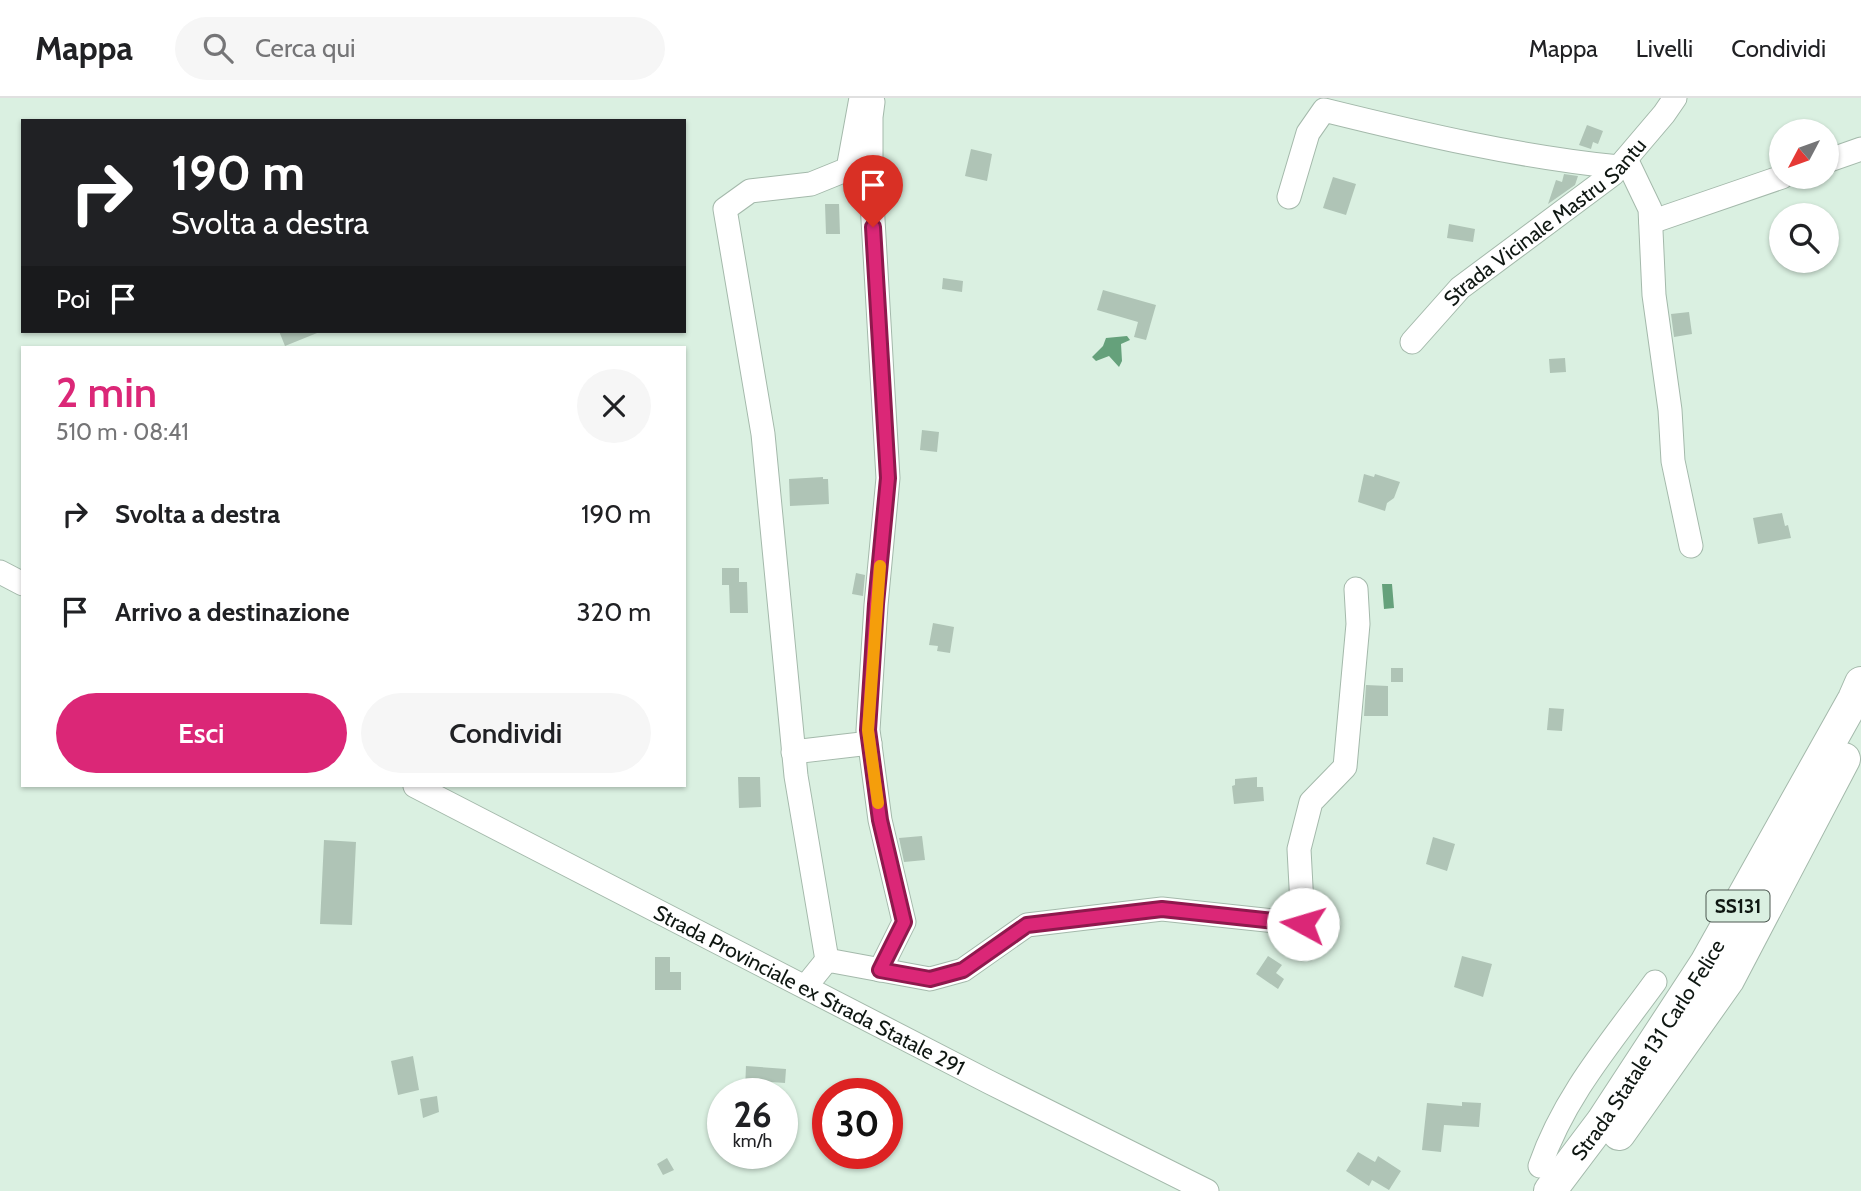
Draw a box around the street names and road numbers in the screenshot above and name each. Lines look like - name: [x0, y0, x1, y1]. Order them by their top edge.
- street label: Strada Vicinale Mastru Santu: [1438, 133, 1651, 311]
- road number: SS131: [1706, 890, 1770, 922]
- street label: Strada Provinciale ex Strada Statale 291: [650, 899, 969, 1080]
- street label: Strada Statale 131 Carlo Felice: [1565, 935, 1729, 1165]

